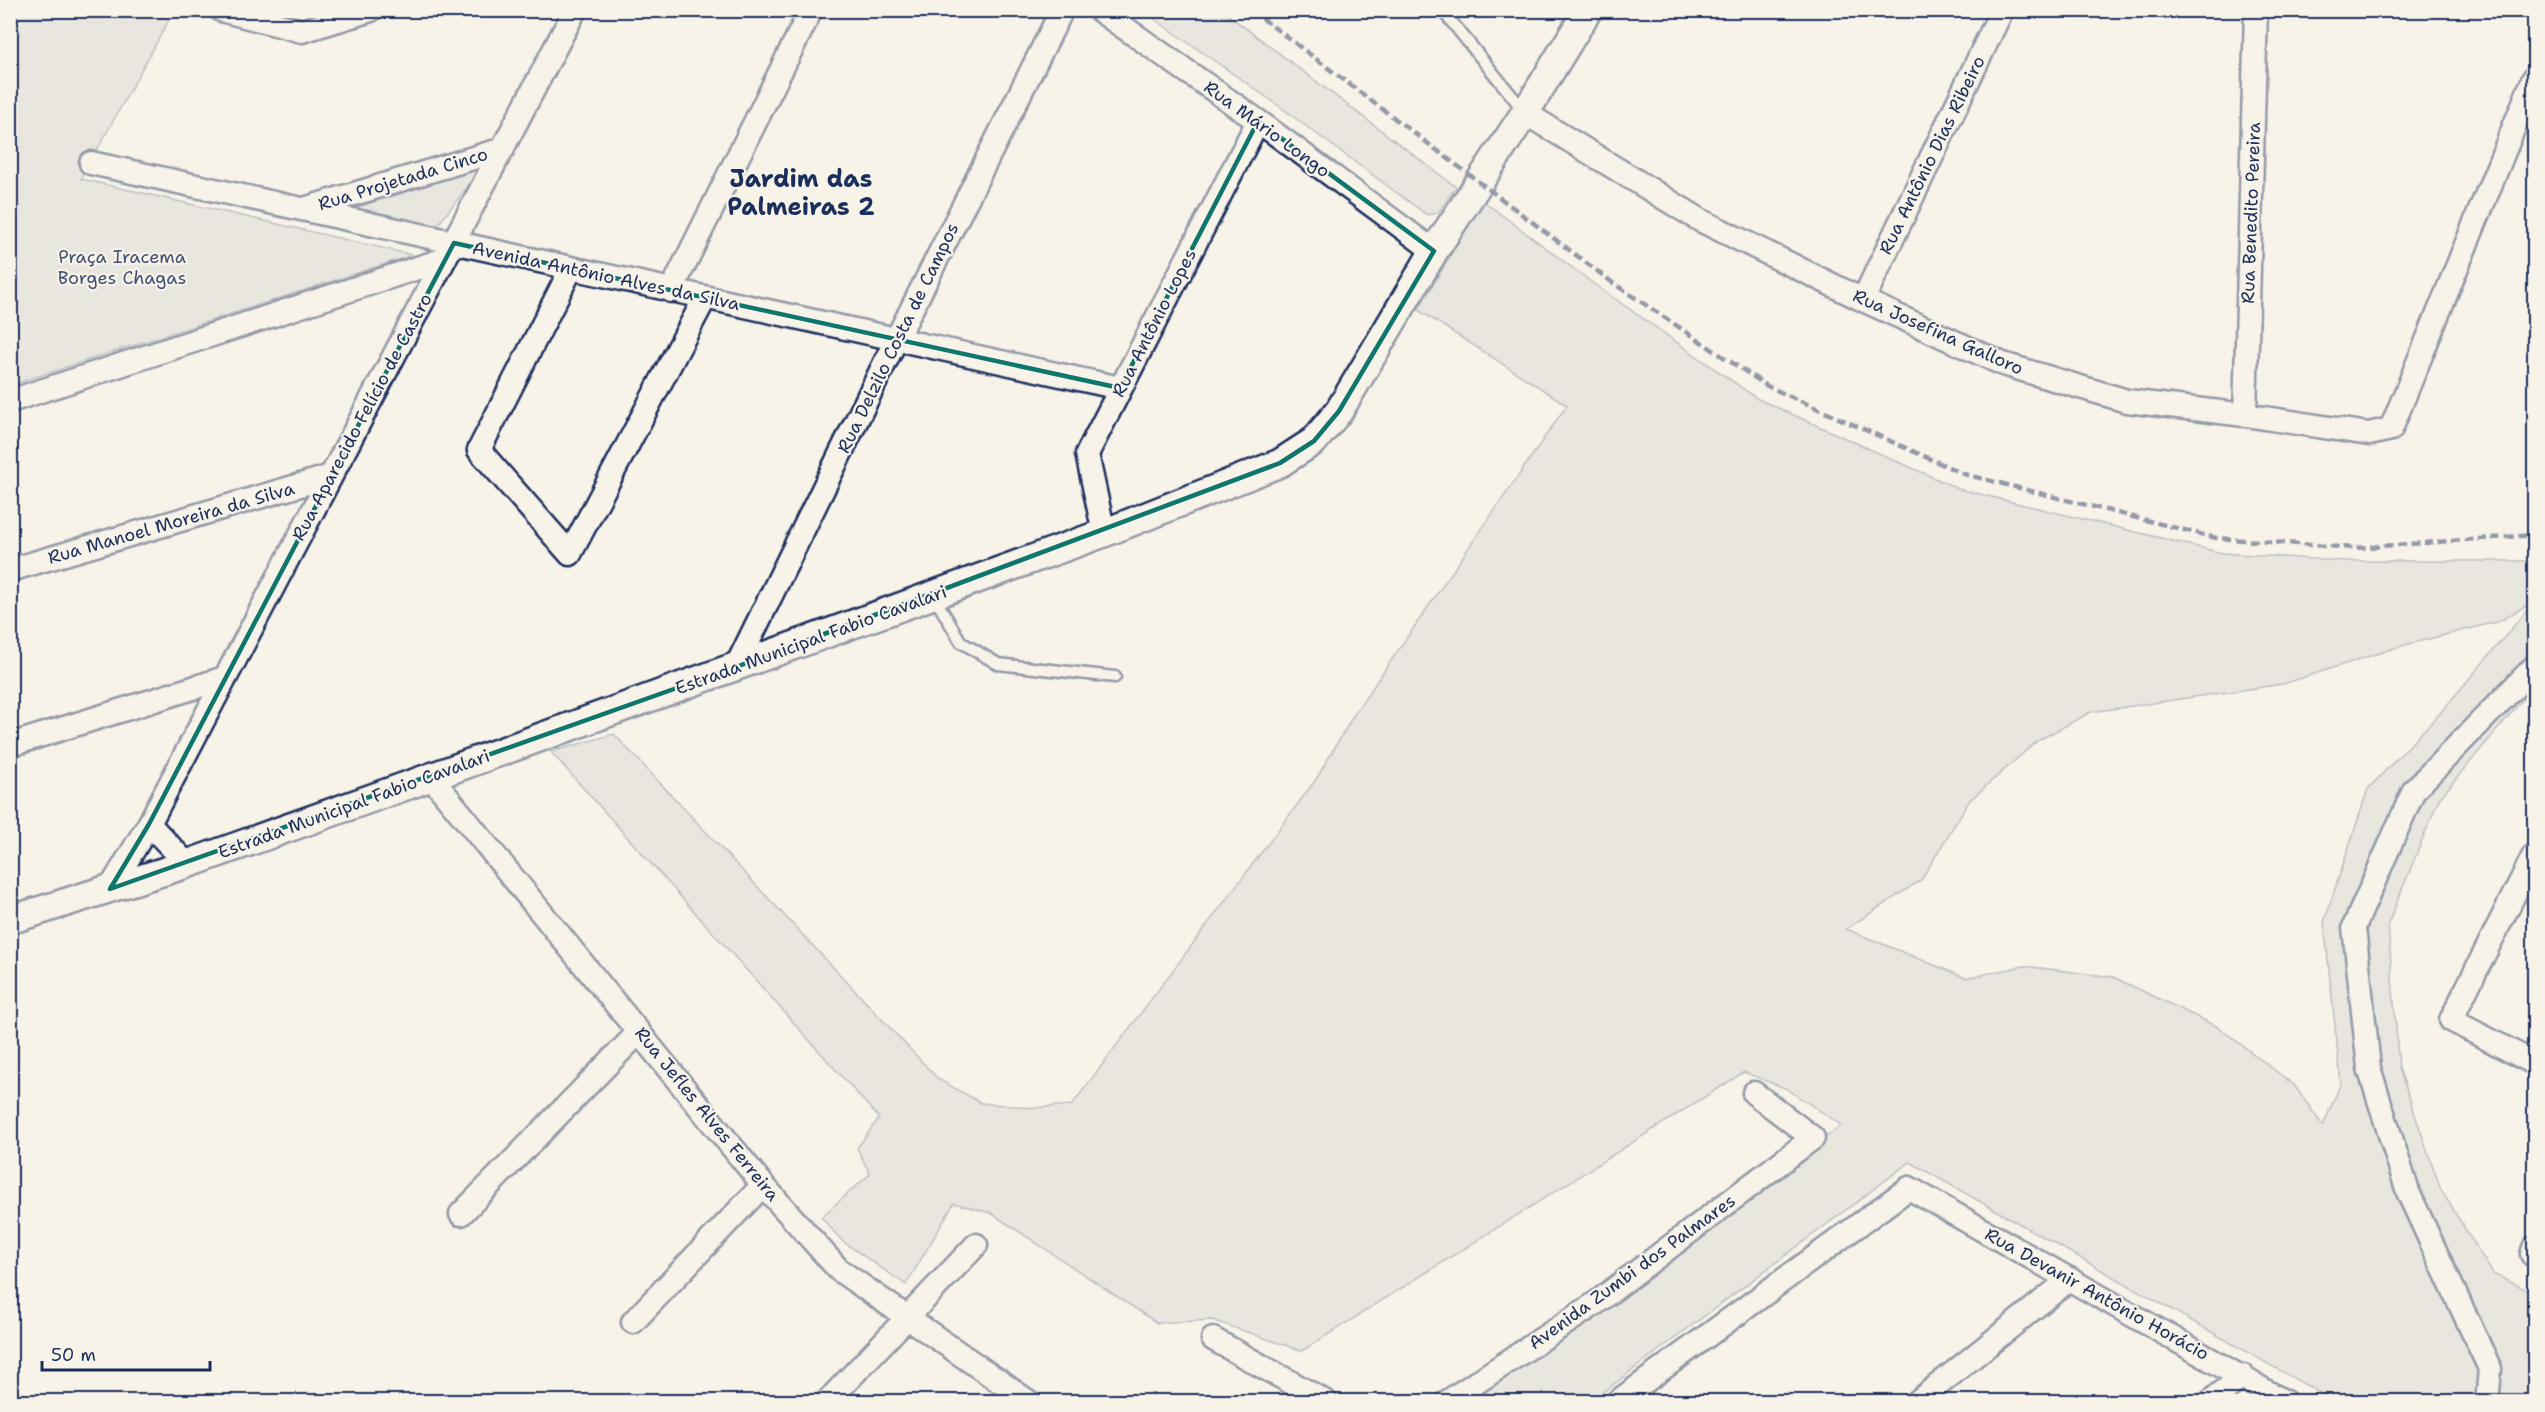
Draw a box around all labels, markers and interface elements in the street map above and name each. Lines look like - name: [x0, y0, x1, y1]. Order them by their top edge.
- street label: Rua Antônio Dias Ribeiro: [1873, 52, 1991, 258]
- street label: Rua Mário Longo: [1199, 75, 1335, 183]
- street label: Rua Benedito Pereira: [2236, 122, 2266, 304]
- street label: Rua Projetada Cinco: [315, 142, 491, 216]
- district label: Jardim das Palmeiras 2: [727, 163, 875, 223]
- street label: Rua Delzilo Costa de Campos: [832, 219, 964, 457]
- street label: Avenida Antônio Alves da Silva: [470, 236, 742, 316]
- park label: Praça Iracema Borges Chagas: [58, 245, 186, 290]
- street label: Rua Antônio Lopes: [1106, 245, 1202, 401]
- street label: Rua Josefina Galloro: [1849, 284, 2027, 380]
- street label: Rua Aparecido Felício de Castro: [286, 289, 438, 545]
- street label: Rua Manoel Moreira da Silva: [45, 476, 297, 570]
- street label: Estrada Municipal Fabio Cavalari: [672, 580, 950, 700]
- street label: Estrada Municipal Fabio Cavalari: [215, 744, 493, 864]
- street label: Rua Jefles Alves Ferreira: [629, 1022, 785, 1206]
- street label: Avenida Zumbi dos Palmares: [1524, 1189, 1740, 1355]
- street label: Rua Devanir Antônio Horácio: [1981, 1222, 2213, 1366]
- scale bar: [42, 1334, 210, 1372]
- text: 50 m: [51, 1343, 96, 1367]

